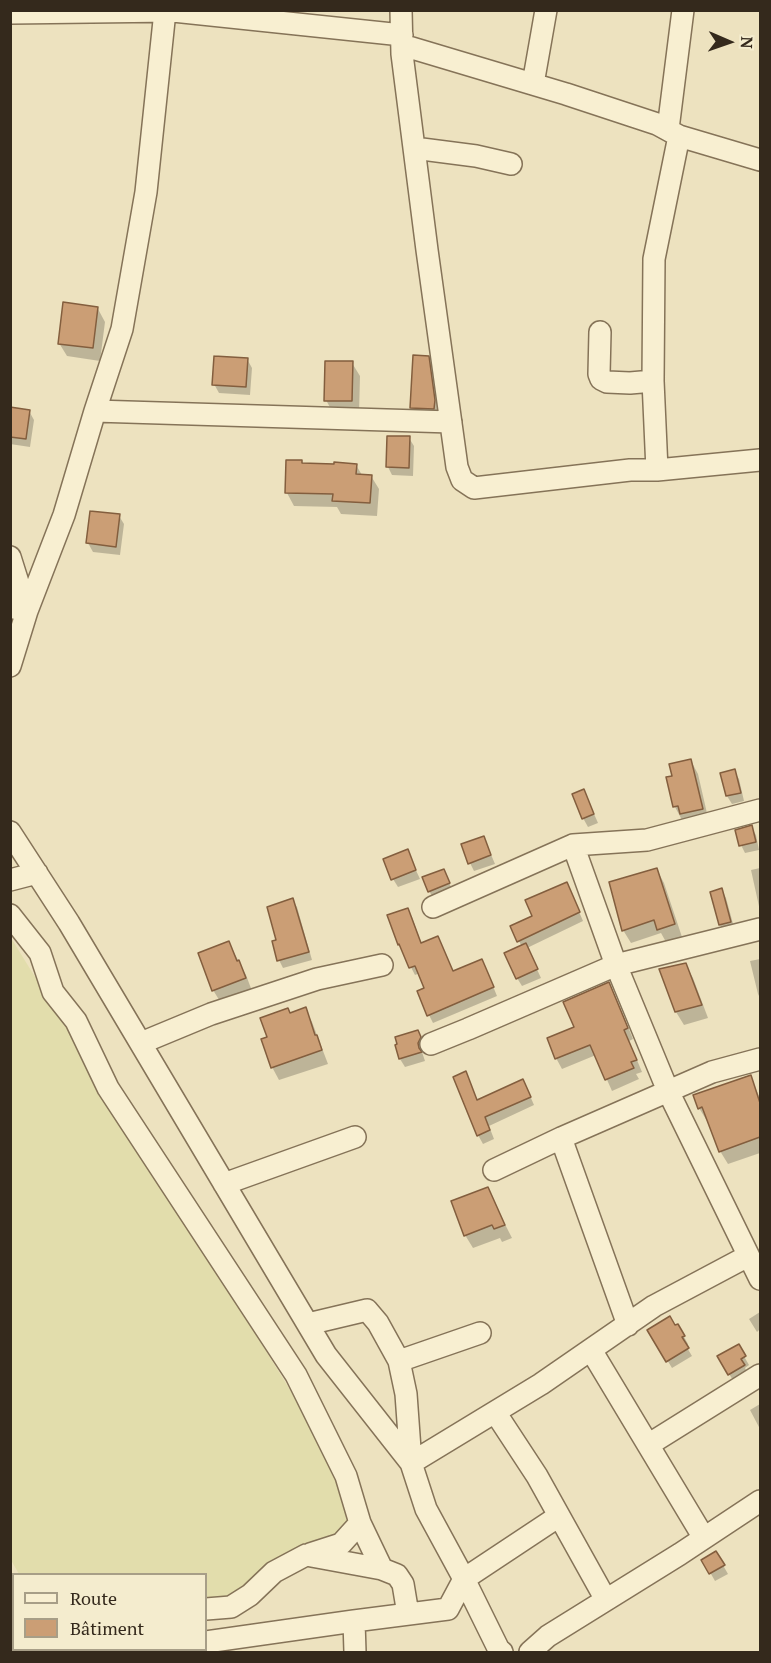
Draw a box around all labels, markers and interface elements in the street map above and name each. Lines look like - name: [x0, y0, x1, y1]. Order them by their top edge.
- north arrow: [699, 12, 759, 72]
- text: N: [736, 36, 758, 49]
- legend: [12, 1573, 207, 1651]
- text: Route: [70, 1586, 117, 1610]
- text: Bâtiment: [70, 1616, 144, 1640]

